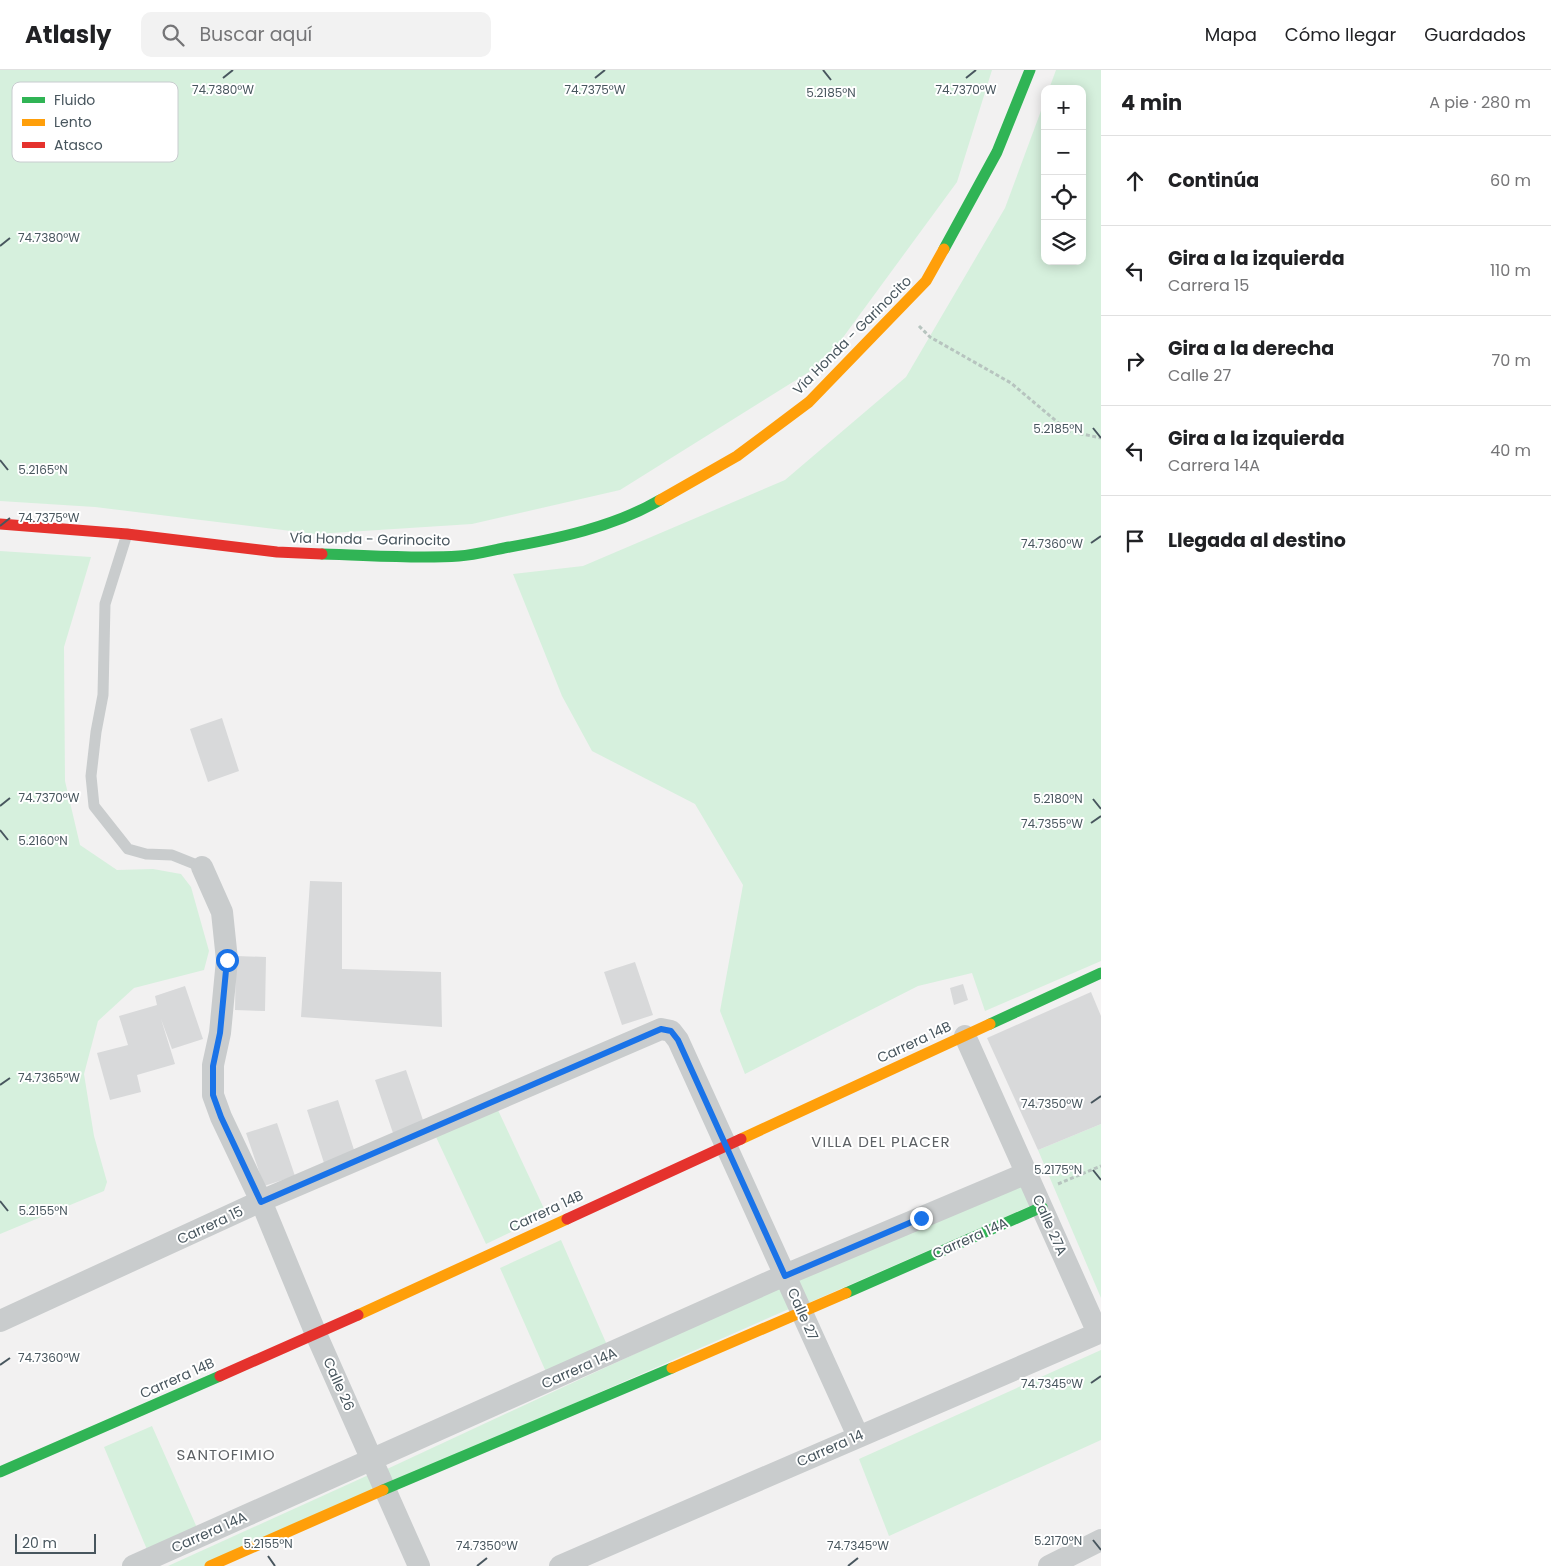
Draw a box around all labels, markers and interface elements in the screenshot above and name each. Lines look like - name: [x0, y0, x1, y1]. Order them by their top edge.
- search box: [141, 12, 491, 57]
- text: Atlasly: [25, 18, 111, 51]
- icon: search: [159, 21, 187, 49]
- text: Buscar aquí: [199, 21, 312, 48]
- text: Mapa: [1205, 22, 1257, 47]
- text: Cómo llegar: [1285, 22, 1396, 47]
- text: Guardados: [1424, 22, 1526, 47]
- text: 74.7380°W: [192, 81, 254, 98]
- text: 74.7375°W: [565, 81, 626, 98]
- text: 74.7370°W: [936, 81, 997, 98]
- legend: [12, 82, 178, 162]
- text: 5.2185°N: [806, 84, 856, 101]
- map controls: [1041, 85, 1086, 265]
- button: +: [1041, 85, 1086, 130]
- text: 4 min: [1121, 88, 1182, 117]
- text: Fluido: [54, 90, 95, 110]
- text: A pie · 280 m: [1429, 91, 1531, 114]
- text: Lento: [54, 112, 92, 132]
- button: −: [1041, 130, 1086, 175]
- text: Atasco: [54, 135, 103, 155]
- icon: ahead: [1121, 167, 1149, 195]
- text: Continúa: [1168, 167, 1259, 194]
- text: 60 m: [1490, 169, 1531, 192]
- button: locate: [1041, 175, 1086, 220]
- button: layers: [1041, 220, 1086, 265]
- text: 74.7380°W: [18, 229, 80, 246]
- text: Gira a la izquierda: [1168, 245, 1345, 272]
- icon: left: [1121, 257, 1149, 285]
- text: 110 m: [1490, 259, 1531, 282]
- street label: Vía Honda - Garinocito: [788, 271, 916, 399]
- text: Carrera 15: [1168, 274, 1249, 297]
- text: Gira a la derecha: [1168, 335, 1334, 362]
- icon: right: [1121, 347, 1149, 375]
- text: 70 m: [1491, 349, 1531, 372]
- text: Calle 27: [1168, 364, 1231, 387]
- text: 5.2185°N: [1033, 420, 1083, 437]
- text: Gira a la izquierda: [1168, 425, 1345, 452]
- icon: left: [1121, 437, 1149, 465]
- text: 40 m: [1490, 439, 1531, 462]
- text: Carrera 14A: [1168, 454, 1260, 477]
- text: 5.2165°N: [18, 461, 68, 478]
- text: 74.7375°W: [19, 509, 80, 526]
- icon: arrive: [1121, 527, 1149, 555]
- text: Llegada al destino: [1168, 527, 1346, 554]
- street label: Vía Honda - Garinocito: [289, 528, 451, 550]
- text: 74.7360°W: [1021, 535, 1083, 552]
- text: 74.7370°W: [19, 789, 80, 806]
- text: 5.2180°N: [1033, 790, 1083, 807]
- text: 74.7355°W: [1021, 815, 1083, 832]
- text: 5.2160°N: [18, 832, 68, 849]
- route start: [216, 949, 239, 972]
- street label: Carrera 14B: [874, 1016, 954, 1068]
- text: 74.7365°W: [18, 1069, 80, 1086]
- text: 74.7350°W: [1021, 1095, 1083, 1112]
- district label: VILLA DEL PLACER: [811, 1131, 951, 1152]
- text: 5.2175°N: [1034, 1161, 1082, 1178]
- street label: Carrera 14B: [506, 1185, 586, 1237]
- street label: Calle 27A: [1028, 1191, 1072, 1259]
- street label: Carrera 15: [174, 1201, 246, 1249]
- text: 5.2155°N: [18, 1202, 68, 1219]
- route end: [910, 1207, 933, 1230]
- street label: Carrera 14A: [929, 1212, 1011, 1264]
- street label: Calle 27: [783, 1285, 824, 1344]
- street label: Carrera 14A: [538, 1342, 620, 1394]
- text: 74.7360°W: [18, 1349, 80, 1366]
- street label: Carrera 14B: [137, 1353, 217, 1403]
- street label: Calle 26: [318, 1354, 360, 1414]
- text: 74.7345°W: [1021, 1375, 1083, 1392]
- street label: Carrera 14: [793, 1424, 867, 1472]
- district label: SANTOFIMIO: [176, 1444, 276, 1465]
- street label: Carrera 14A: [168, 1506, 250, 1558]
- scale bar: [15, 1531, 96, 1554]
- text: 5.2170°N: [1034, 1532, 1082, 1549]
- text: 20 m: [22, 1533, 57, 1553]
- text: 5.2155°N: [243, 1535, 293, 1552]
- text: 74.7350°W: [456, 1537, 518, 1554]
- text: 74.7345°W: [827, 1537, 889, 1554]

